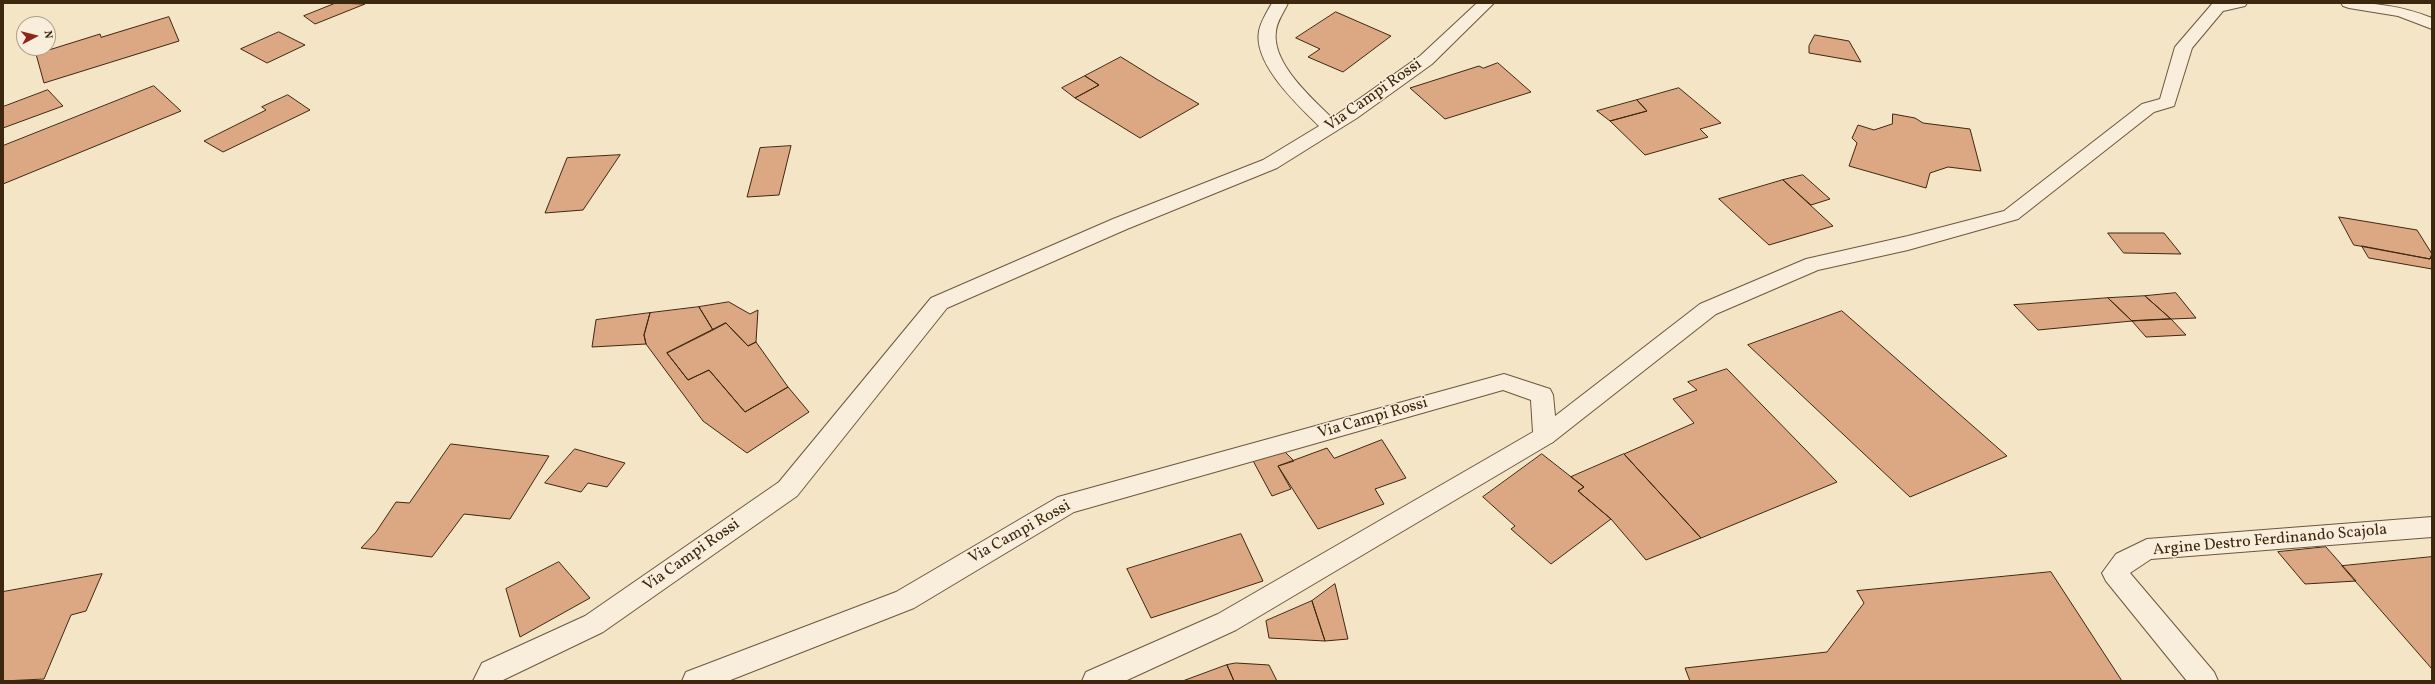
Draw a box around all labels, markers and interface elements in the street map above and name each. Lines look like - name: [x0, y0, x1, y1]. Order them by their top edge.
- north arrow: [16, 16, 56, 56]
- text: N: [39, 30, 55, 39]
- street label: Via Campi Rossi: [1322, 56, 1426, 136]
- street label: Via Campi Rossi: [1316, 394, 1430, 444]
- street label: Via Campi Rossi: [966, 497, 1074, 569]
- street label: Via Campi Rossi: [640, 516, 744, 596]
- street label: Argine Destro Ferdinando Scajola: [2152, 521, 2388, 561]

